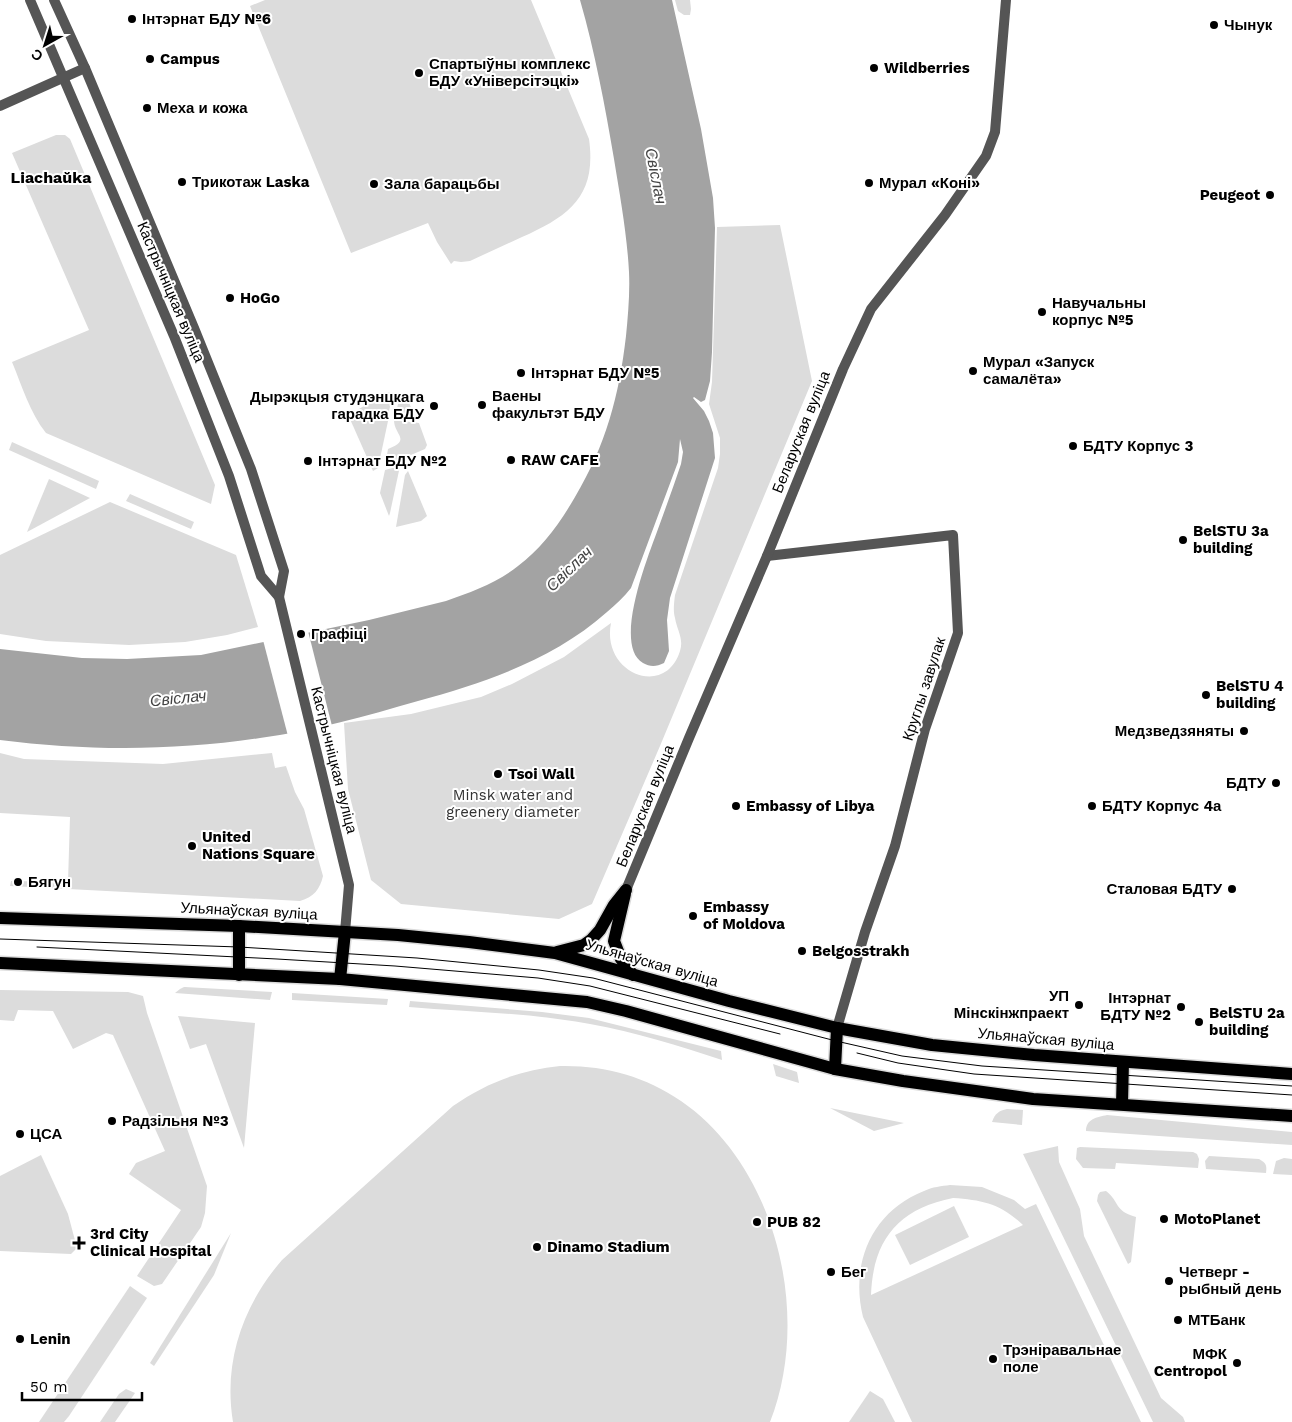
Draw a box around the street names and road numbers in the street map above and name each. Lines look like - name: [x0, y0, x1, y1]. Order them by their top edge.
- street label: Кастрычніцкая вуліца: [133, 219, 209, 366]
- street label: Беларуская вуліца: [768, 368, 834, 496]
- street label: Круглы завулак: [899, 634, 949, 743]
- street label: Кастрычніцкая вуліца: [307, 685, 361, 836]
- street label: Беларуская вуліца: [612, 742, 678, 870]
- street label: Ульянаўская вуліца: [180, 898, 319, 924]
- street label: Ульянаўская вуліца: [584, 935, 721, 991]
- street label: Ульянаўская вуліца: [977, 1024, 1116, 1054]

